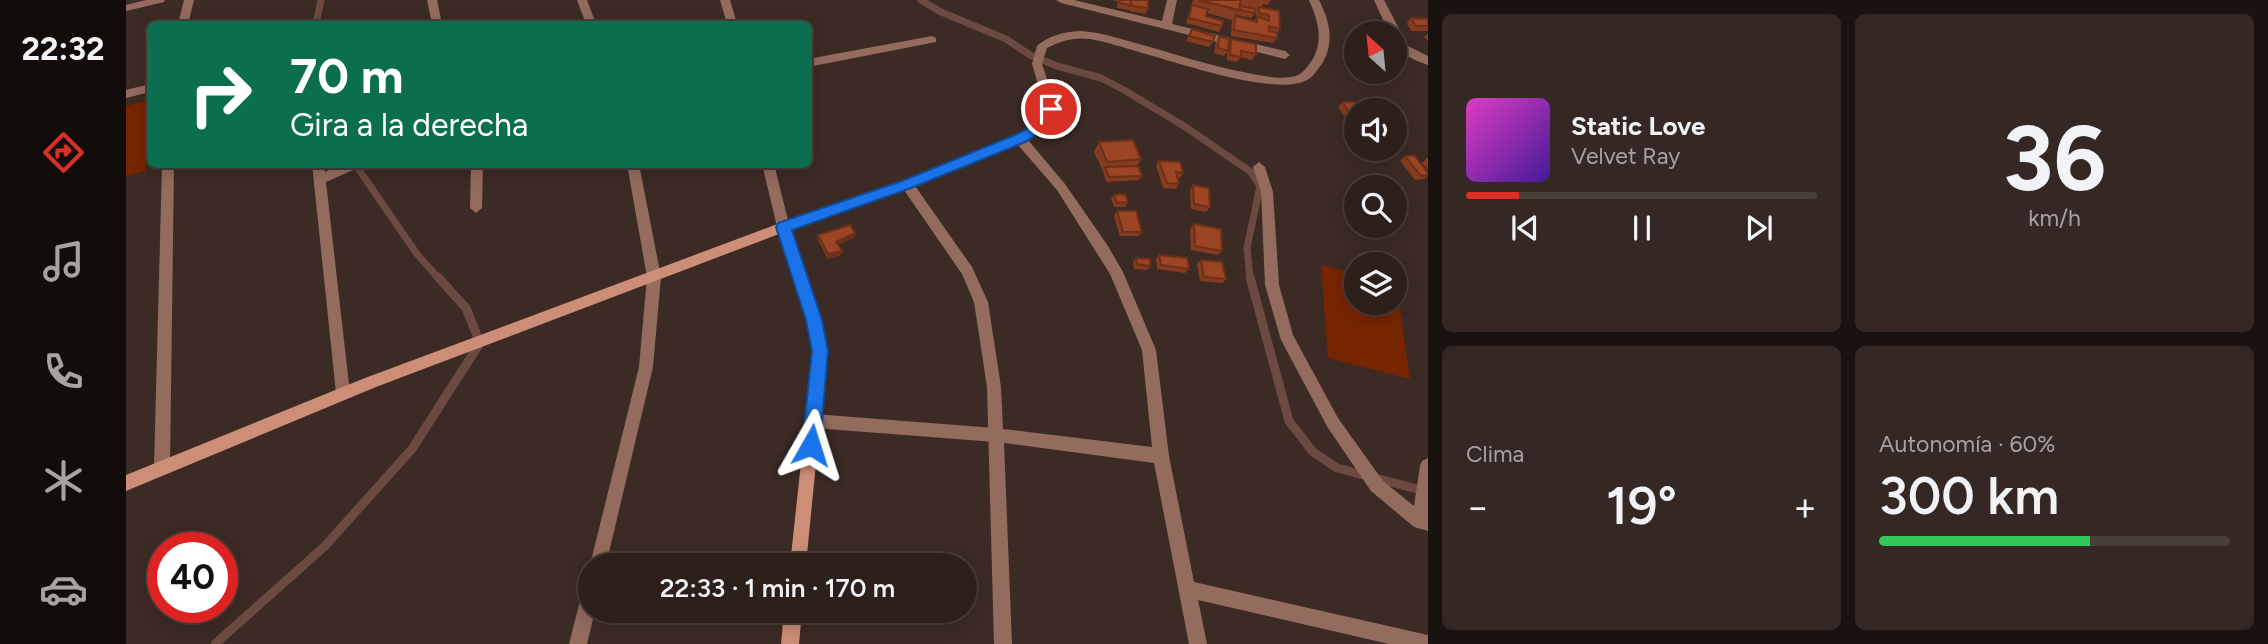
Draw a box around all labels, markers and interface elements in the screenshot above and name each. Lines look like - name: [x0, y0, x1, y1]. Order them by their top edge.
- north arrow: [1344, 21, 1407, 84]
- map controls: [1344, 21, 1407, 315]
- text: 22:32: [21, 30, 105, 68]
- text: 70 m: [290, 46, 403, 105]
- icon: right: [175, 49, 266, 140]
- pin: [1021, 79, 1081, 139]
- icon: arrive: [1032, 90, 1070, 128]
- button: sound: [1344, 98, 1407, 161]
- text: 36: [2003, 104, 2106, 213]
- text: Gira a la derecha: [290, 106, 528, 144]
- text: Static Love: [1571, 110, 1705, 142]
- icon: directions: [39, 128, 88, 177]
- text: Velvet Ray: [1571, 142, 1680, 170]
- button: search: [1344, 175, 1407, 238]
- text: km/h: [2028, 204, 2081, 232]
- icon: previous: [1506, 209, 1544, 247]
- icon: pause: [1623, 209, 1661, 247]
- icon: next: [1740, 209, 1778, 247]
- icon: music: [39, 237, 88, 286]
- button: layers: [1344, 252, 1407, 315]
- icon: phone: [39, 347, 88, 396]
- position arrow: [774, 408, 848, 482]
- text: Autonomía · 60%: [1879, 430, 2055, 458]
- text: Clima: [1466, 440, 1524, 468]
- icon: climate: [39, 456, 88, 505]
- text: 300 km: [1879, 465, 2059, 527]
- text: 19°: [1606, 475, 1677, 537]
- text: −: [1466, 484, 1490, 530]
- text: +: [1793, 484, 1817, 530]
- speed limit sign: 40: [147, 532, 238, 623]
- icon: car: [39, 565, 88, 614]
- text: 22:33 · 1 min · 170 m: [660, 572, 895, 604]

